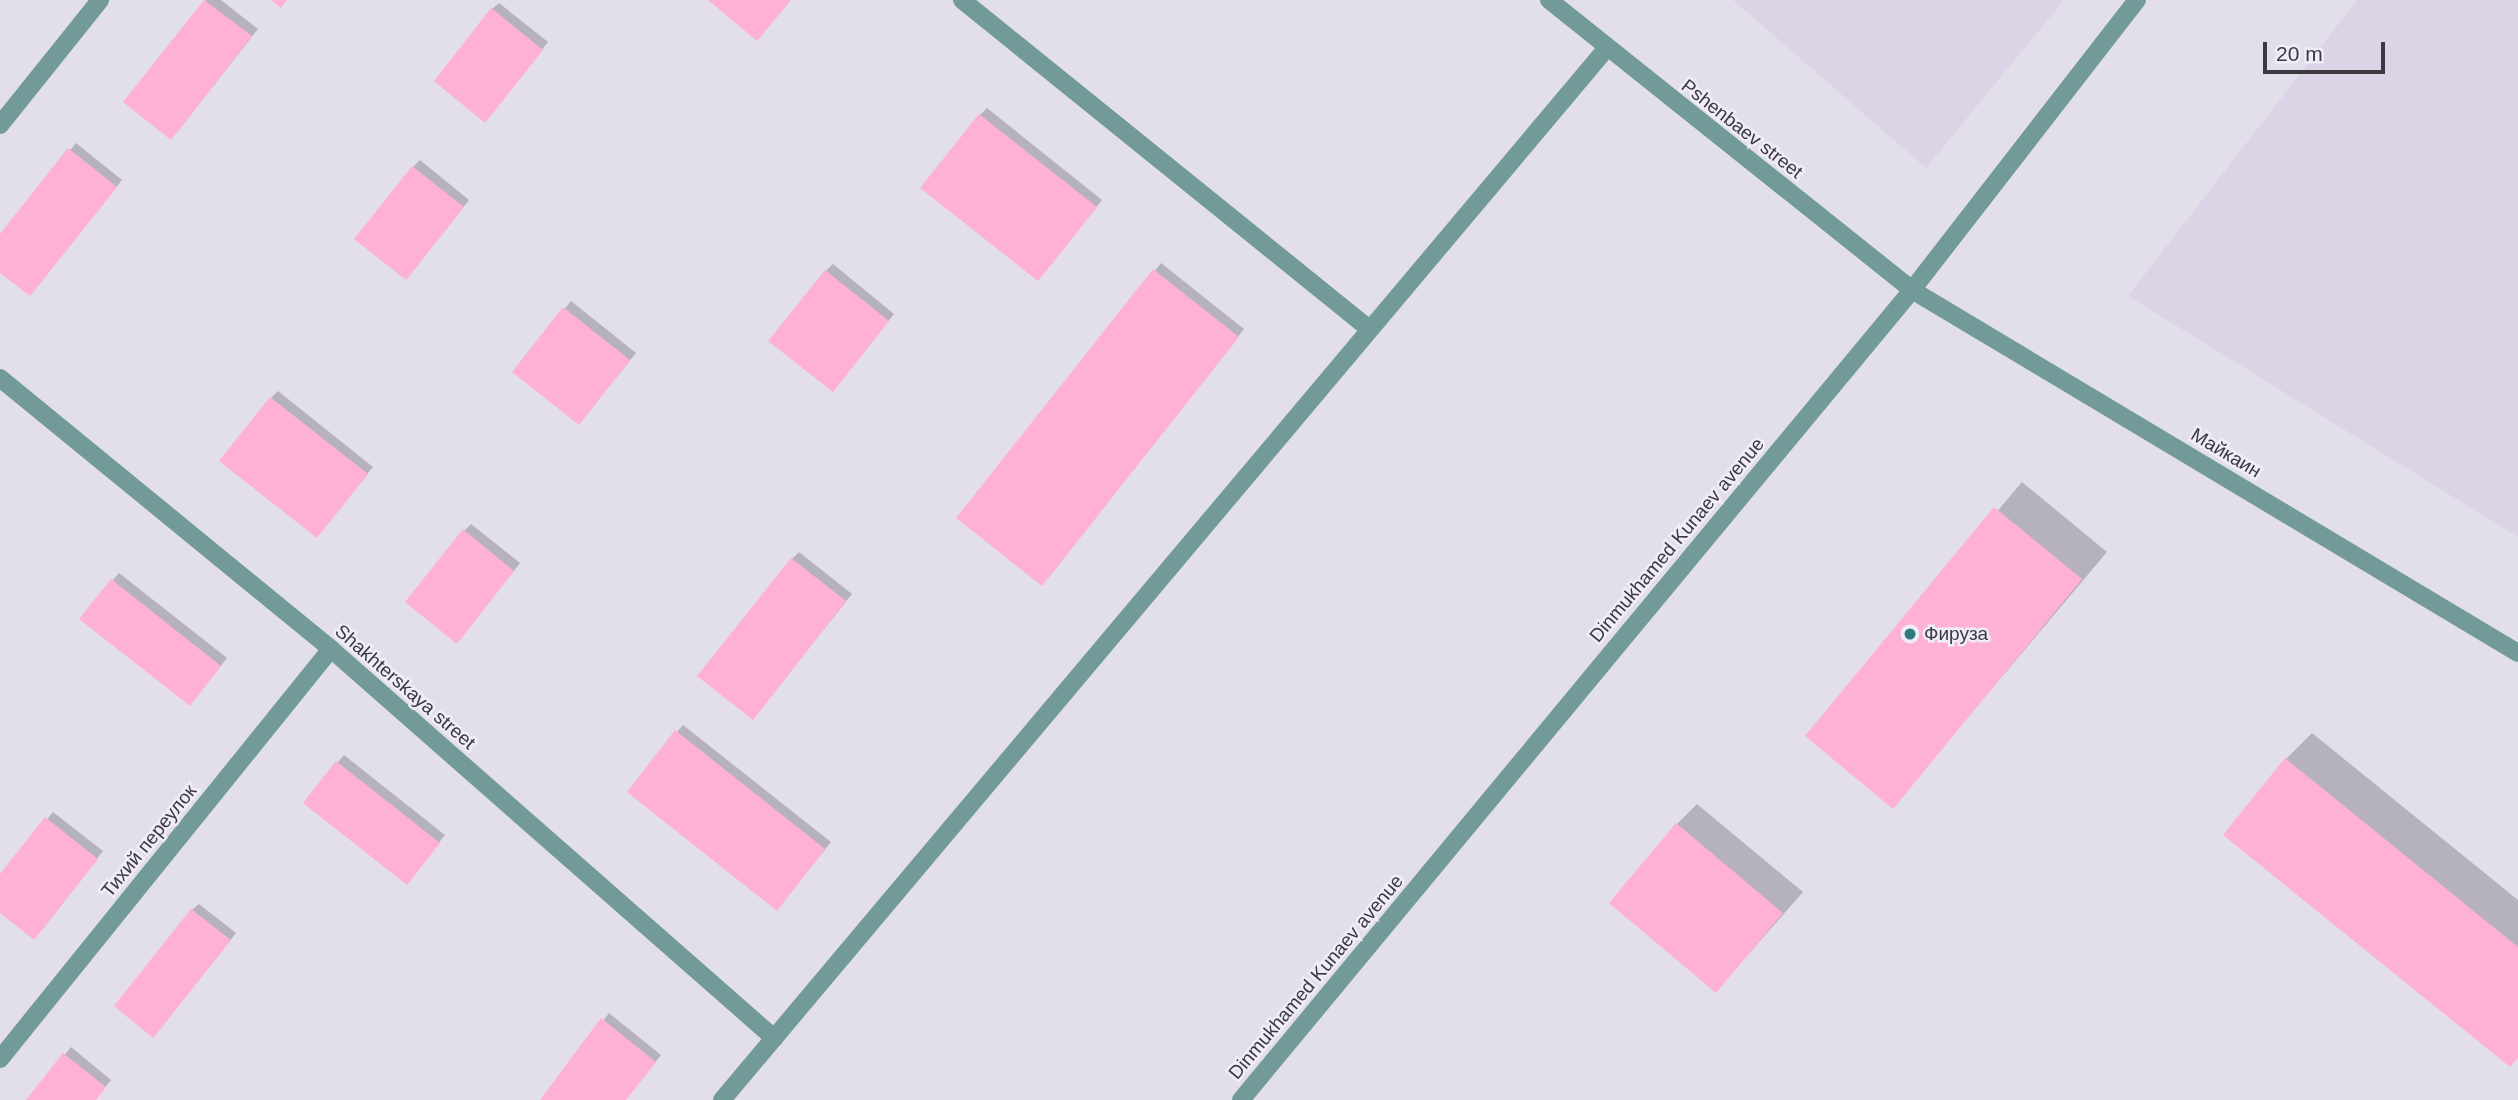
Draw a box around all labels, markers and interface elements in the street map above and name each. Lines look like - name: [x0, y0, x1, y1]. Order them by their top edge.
- scale bar: [2266, 28, 2388, 72]
- text: 20 m: [2276, 42, 2323, 65]
- street label: Pshenbaev street: [1677, 74, 1807, 184]
- street label: Майкаин: [2187, 423, 2265, 483]
- street label: Dinmukhamed Kunaev avenue: [1585, 433, 1769, 647]
- street label: Shakhterskaya street: [330, 620, 480, 754]
- place label: Фируза: [1924, 623, 1988, 645]
- marker: Фируза: [1902, 626, 1918, 642]
- street label: Тихий переулок: [97, 780, 201, 902]
- street label: Dinmukhamed Kunaev avenue: [1224, 870, 1408, 1084]

